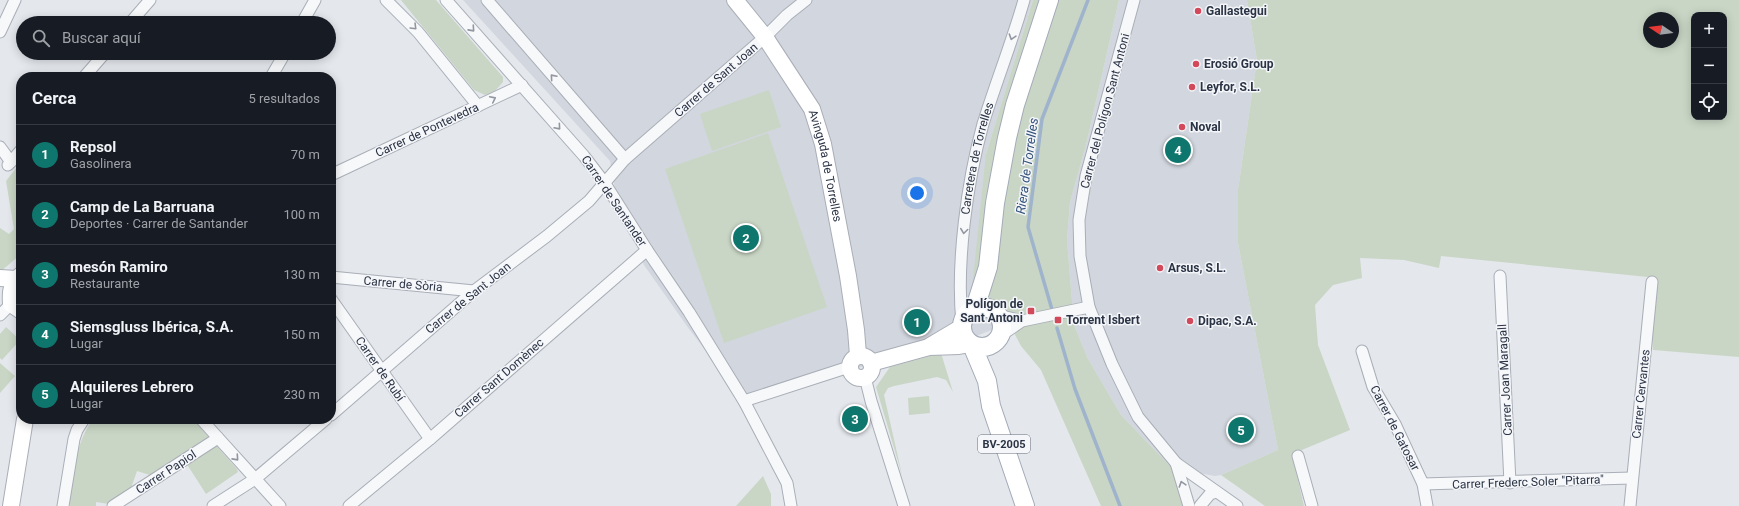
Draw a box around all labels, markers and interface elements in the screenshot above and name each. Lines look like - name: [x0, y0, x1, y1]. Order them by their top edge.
- place label: Gallastegui: [1206, 4, 1267, 18]
- marker: Gallastegui: [1193, 6, 1203, 16]
- north arrow: [1643, 12, 1679, 48]
- map controls: [1691, 12, 1727, 120]
- button: +: [1691, 12, 1727, 48]
- search box: [16, 16, 336, 60]
- one-way arrow: [409, 23, 417, 30]
- one-way arrow: [468, 24, 475, 32]
- icon: search: [30, 27, 52, 49]
- text: Buscar aquí: [62, 29, 141, 47]
- street label: Carrer del Polígon Sant Antoni: [1078, 32, 1132, 190]
- one-way arrow: [1009, 33, 1017, 40]
- street label: Carrer de Sant Joan: [672, 40, 760, 120]
- button: −: [1691, 48, 1727, 84]
- place label: Erosió Group: [1204, 57, 1274, 71]
- marker: Erosió Group: [1191, 59, 1201, 69]
- one-way arrow: [551, 74, 558, 81]
- place label: Leyfor, S.L.: [1200, 80, 1260, 94]
- marker: Leyfor, S.L.: [1187, 82, 1197, 92]
- button: locate: [1691, 84, 1727, 120]
- text: Cerca: [32, 88, 76, 108]
- text: 5 resultados: [248, 91, 320, 106]
- one-way arrow: [489, 96, 496, 104]
- street label: Carrer de Pontevedra: [373, 100, 481, 160]
- street label: Carretera de Torrelles: [958, 101, 997, 215]
- street label: Avinguda de Torrelles: [806, 108, 845, 223]
- water label: Riera de Torrelles: [1013, 117, 1041, 215]
- place label: Noval: [1190, 120, 1221, 134]
- one-way arrow: [554, 122, 561, 129]
- marker: Noval: [1177, 122, 1187, 132]
- pin: 4: [1165, 135, 1191, 165]
- text: Repsol: [70, 138, 116, 156]
- text: 1: [41, 147, 49, 162]
- text: 70 m: [291, 147, 320, 162]
- street label: Carrer de Santander: [578, 153, 650, 249]
- text: Gasolinera: [70, 156, 132, 171]
- your location: [907, 183, 927, 203]
- text: Camp de La Barruana: [70, 198, 215, 216]
- text: 2: [41, 207, 49, 222]
- text: 100 m: [283, 207, 320, 222]
- text: Deportes · Carrer de Santander: [70, 216, 248, 231]
- pin: 2: [733, 223, 759, 253]
- one-way arrow: [960, 227, 969, 234]
- text: mesón Ramiro: [70, 258, 168, 276]
- street label: Carrer de Sant Joan: [423, 259, 513, 337]
- place label: Arsus, S.L.: [1168, 261, 1226, 275]
- marker: Arsus, S.L.: [1155, 263, 1165, 273]
- text: 3: [41, 267, 49, 282]
- text: 130 m: [283, 267, 320, 282]
- street label: Carrer de Sòria: [363, 274, 443, 294]
- text: Restaurante: [70, 276, 140, 291]
- place label: Polígon de Sant Antoni: [960, 297, 1024, 325]
- marker: Polígon de Sant Antoni: [1026, 306, 1036, 316]
- pin: 1: [904, 307, 930, 337]
- place label: Torrent Isbert: [1066, 313, 1140, 327]
- place label: Dipac, S.A.: [1198, 314, 1257, 328]
- marker: Torrent Isbert: [1053, 315, 1063, 325]
- marker: Dipac, S.A.: [1185, 316, 1195, 326]
- text: Siemsgluss Ibérica, S.A.: [70, 318, 234, 336]
- street label: Carrer Joan Maragall: [1495, 324, 1515, 436]
- text: 4: [41, 327, 49, 342]
- text: 150 m: [283, 327, 320, 342]
- street label: Carrer de Rubí: [353, 334, 408, 405]
- street label: Carrer Sant Domènec: [451, 335, 547, 421]
- text: Lugar: [70, 336, 103, 351]
- street label: Carrer Cervantes: [1629, 349, 1653, 439]
- text: Alquileres Lebrero: [70, 378, 194, 396]
- street label: Carrer de Gatosar: [1367, 383, 1423, 473]
- text: 5: [41, 387, 49, 402]
- text: 230 m: [283, 387, 320, 402]
- text: Lugar: [70, 396, 103, 411]
- pin: 3: [842, 404, 868, 434]
- pin: 5: [1228, 415, 1254, 445]
- road number: BV-2005: [978, 435, 1030, 453]
- street label: Carrer Papiol: [133, 447, 199, 497]
- one-way arrow: [232, 453, 239, 461]
- street label: Carrer Frederc Soler "Pitarra": [1452, 472, 1604, 492]
- one-way arrow: [1179, 481, 1187, 488]

